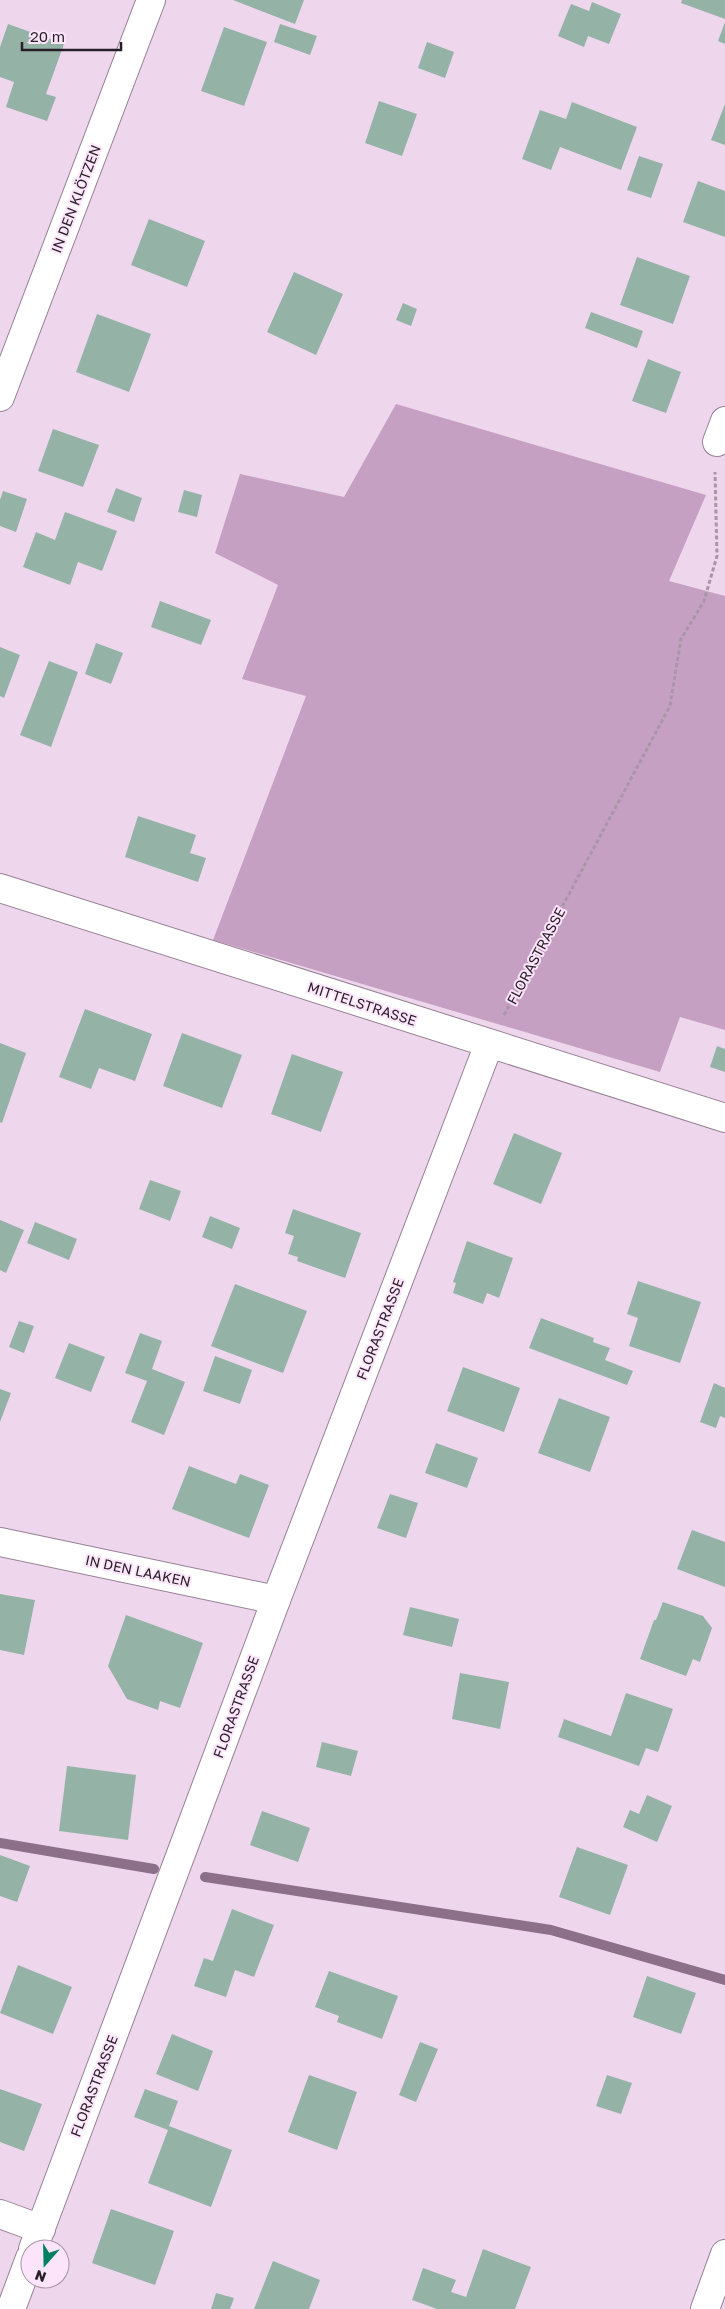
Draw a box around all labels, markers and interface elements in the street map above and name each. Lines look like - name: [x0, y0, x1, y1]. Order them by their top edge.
- scale bar: [22, 20, 121, 52]
- text: 20 m: [30, 27, 65, 45]
- street label: IN DEN KLÖTZEN: [47, 142, 104, 255]
- street label: FLORASTRASSE: [503, 904, 568, 1007]
- street label: MITTELSTRASSE: [306, 978, 419, 1029]
- street label: FLORASTRASSE: [352, 1276, 407, 1382]
- street label: IN DEN LAAKEN: [84, 1551, 192, 1590]
- street label: FLORASTRASSE: [209, 1653, 262, 1760]
- street label: FLORASTRASSE: [66, 2033, 121, 2139]
- north arrow: [20, 2239, 70, 2289]
- text: N: [32, 2267, 48, 2286]

